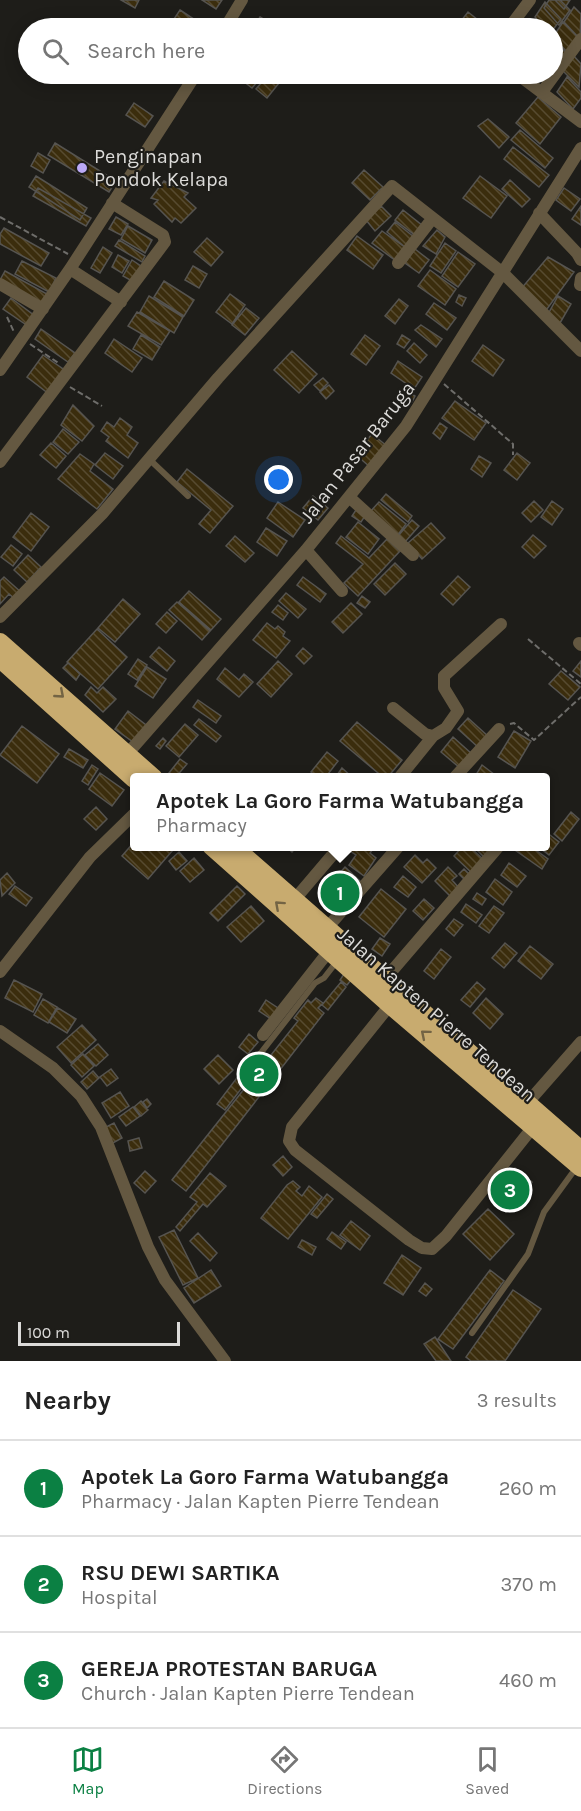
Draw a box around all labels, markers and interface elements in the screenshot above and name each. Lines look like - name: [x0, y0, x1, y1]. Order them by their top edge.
- search box: [18, 18, 563, 84]
- icon: search: [39, 35, 72, 68]
- text: Search here: [87, 38, 205, 64]
- place label: Penginapan Pondok Kelapa: [94, 145, 229, 191]
- marker: Penginapan Pondok Kelapa: [75, 161, 89, 175]
- street label: Jalan Pasar Baruga: [295, 377, 420, 528]
- your location: [264, 465, 293, 494]
- one-way arrow: [53, 687, 64, 698]
- popup: [130, 773, 550, 851]
- text: Apotek La Goro Farma Watubangga: [156, 788, 524, 814]
- text: Pharmacy: [156, 814, 247, 837]
- pin: 1: [320, 870, 360, 916]
- one-way arrow: [275, 901, 285, 912]
- street label: Jalan Kapten Pierre Tendean: [333, 922, 540, 1107]
- one-way arrow: [421, 1030, 432, 1041]
- pin: 2: [240, 1052, 278, 1096]
- pin: 3: [490, 1168, 530, 1212]
- scale bar: [18, 1319, 180, 1346]
- text: 100 m: [27, 1323, 70, 1342]
- text: Nearby: [24, 1385, 111, 1416]
- text: 3 results: [477, 1389, 557, 1412]
- text: Apotek La Goro Farma Watubangga: [81, 1464, 449, 1490]
- text: 1: [40, 1477, 47, 1500]
- text: 260 m: [499, 1477, 557, 1500]
- text: Pharmacy · Jalan Kapten Pierre Tendean: [81, 1490, 440, 1513]
- text: RSU DEWI SARTIKA: [81, 1560, 280, 1586]
- text: 2: [37, 1573, 50, 1596]
- text: 370 m: [500, 1573, 557, 1596]
- text: Hospital: [81, 1586, 158, 1609]
- text: GEREJA PROTESTAN BARUGA: [81, 1656, 377, 1682]
- text: 3: [37, 1669, 50, 1692]
- text: 460 m: [499, 1669, 557, 1692]
- text: Church · Jalan Kapten Pierre Tendean: [81, 1682, 415, 1705]
- tab: Map: [71, 1743, 104, 1798]
- tab: Directions: [247, 1743, 322, 1798]
- tab: Saved: [465, 1743, 510, 1798]

